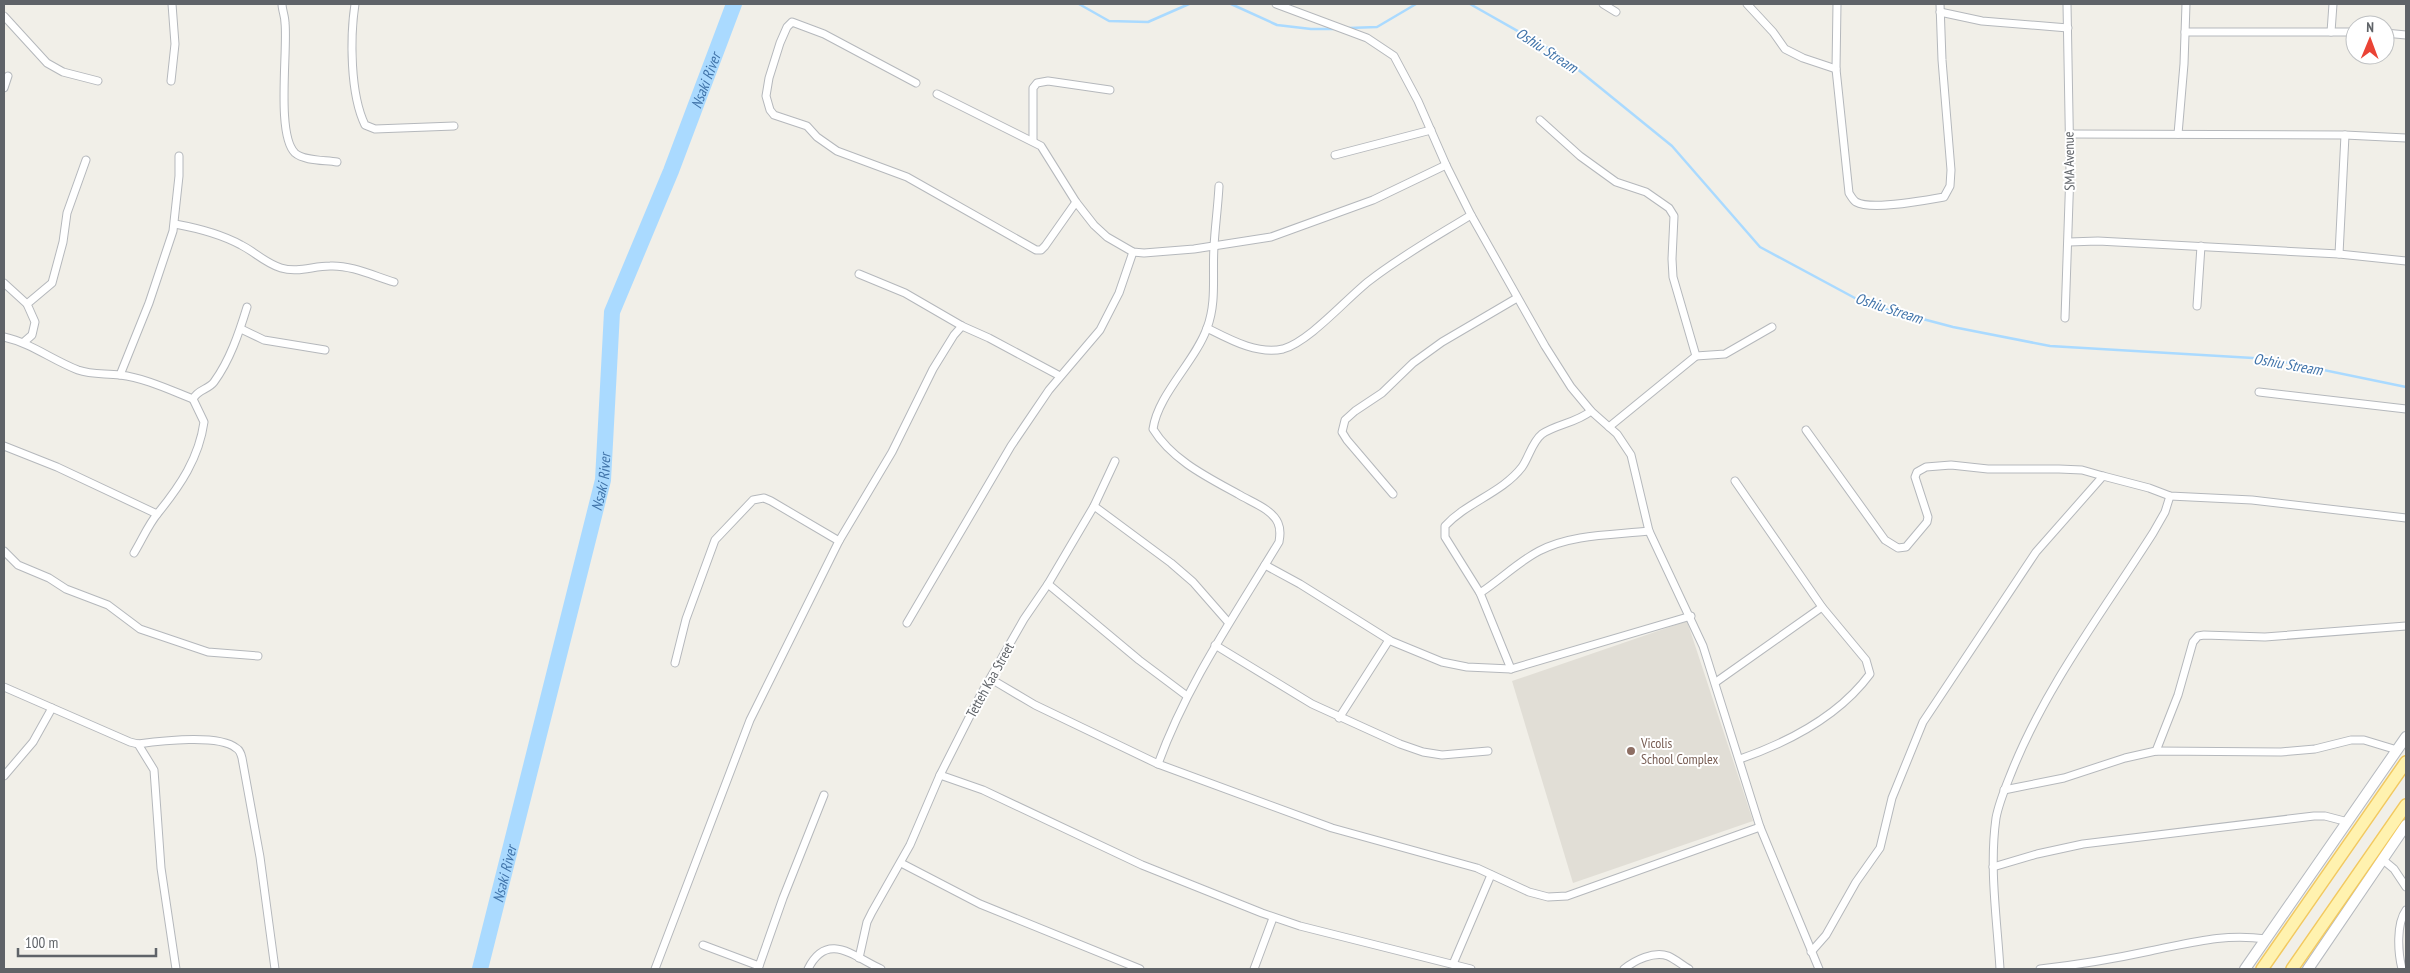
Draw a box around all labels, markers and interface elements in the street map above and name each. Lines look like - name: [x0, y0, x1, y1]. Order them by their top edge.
- north arrow: [2345, 15, 2395, 65]
- text: N: [2366, 18, 2374, 36]
- water label: Oshiu Stream: [1513, 23, 1582, 78]
- water label: Nsaki River: [686, 48, 725, 111]
- street label: SMA Avenue: [2059, 131, 2079, 191]
- water label: Oshiu Stream: [1853, 288, 1926, 328]
- water label: Oshiu Stream: [2252, 349, 2325, 380]
- water label: Nsaki River: [586, 451, 614, 513]
- street label: Tetteh Kaa Street: [962, 639, 1018, 721]
- place label: Vicolis School Complex: [1640, 734, 1719, 768]
- marker: Vicolis School Complex: [1625, 745, 1637, 757]
- water label: Nsaki River: [488, 842, 521, 904]
- scale bar: [18, 926, 155, 958]
- text: 100 m: [25, 933, 58, 952]

